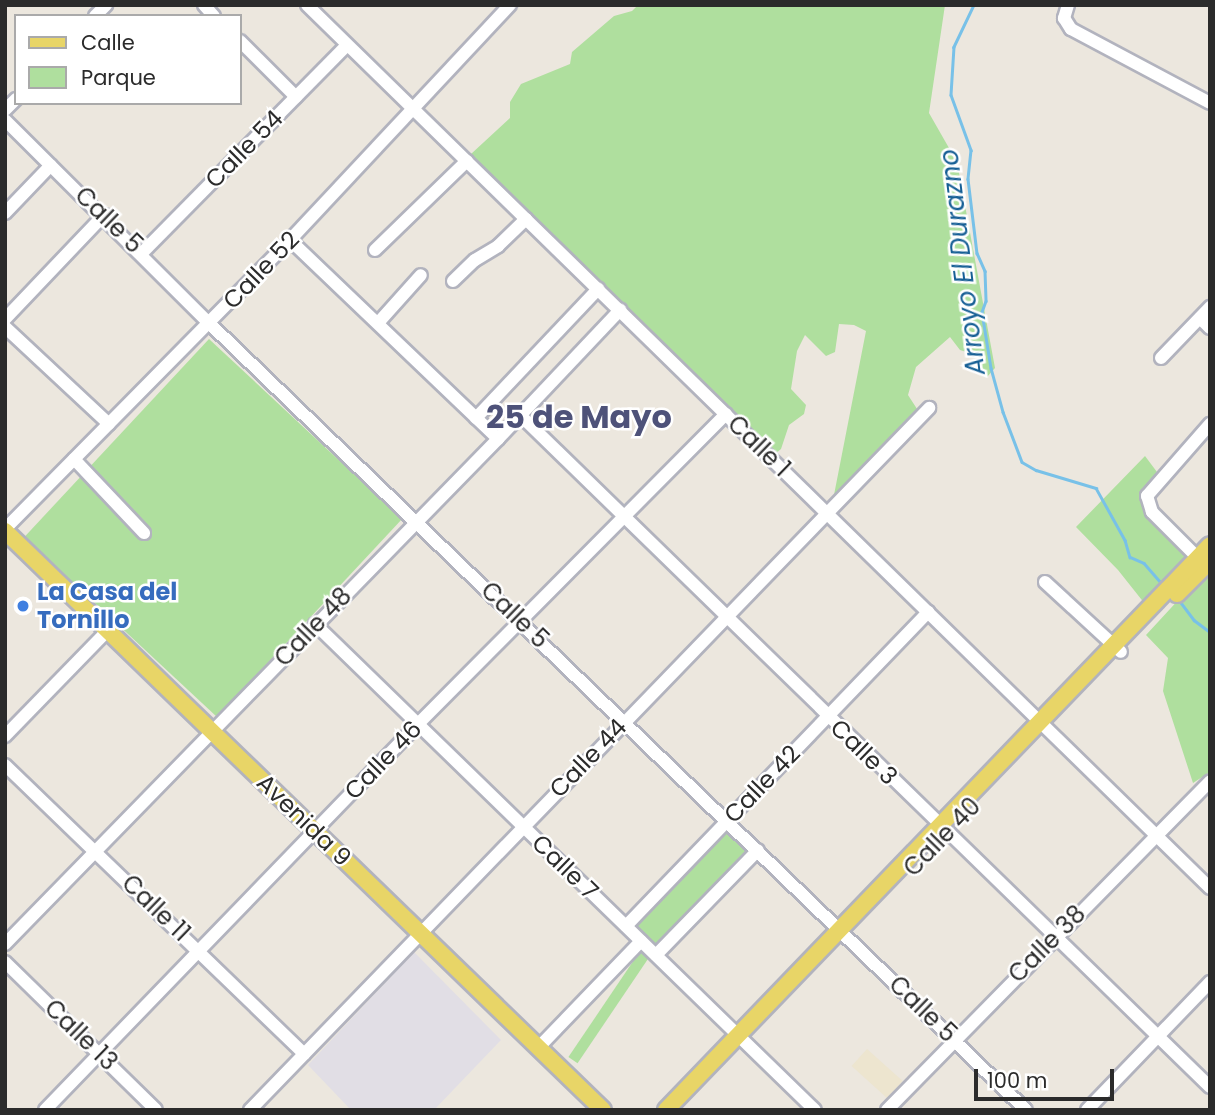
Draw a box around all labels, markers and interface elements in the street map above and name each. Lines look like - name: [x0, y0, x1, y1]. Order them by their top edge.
- legend: [14, 14, 242, 105]
- text: Calle: [81, 28, 135, 57]
- text: Parque: [81, 63, 156, 92]
- street label: Calle 54: [199, 104, 289, 194]
- water label: Arroyo El Durazno: [934, 147, 992, 377]
- street label: Calle 5: [69, 181, 149, 259]
- street label: Calle 52: [217, 225, 305, 315]
- district label: 25 de Mayo: [486, 398, 672, 436]
- street label: Calle 1: [722, 409, 796, 483]
- street label: Calle 5: [475, 576, 555, 654]
- place label: La Casa del Tornillo: [37, 578, 177, 634]
- street label: Calle 48: [269, 582, 357, 672]
- marker: La Casa del Tornillo: [15, 598, 31, 614]
- street label: Calle 44: [544, 713, 632, 803]
- street label: Calle 3: [825, 713, 903, 791]
- street label: Calle 46: [339, 715, 427, 805]
- street label: Calle 42: [718, 739, 806, 829]
- street label: Avenida 9: [251, 768, 357, 872]
- street label: Calle 40: [898, 792, 986, 882]
- street label: Calle 7: [526, 829, 604, 905]
- street label: Calle 11: [116, 869, 196, 947]
- street label: Calle 38: [1002, 899, 1092, 989]
- street label: Calle 5: [883, 970, 963, 1048]
- street label: Calle 13: [39, 993, 123, 1077]
- scale bar: [977, 1056, 1117, 1100]
- text: 100 m: [987, 1066, 1047, 1095]

